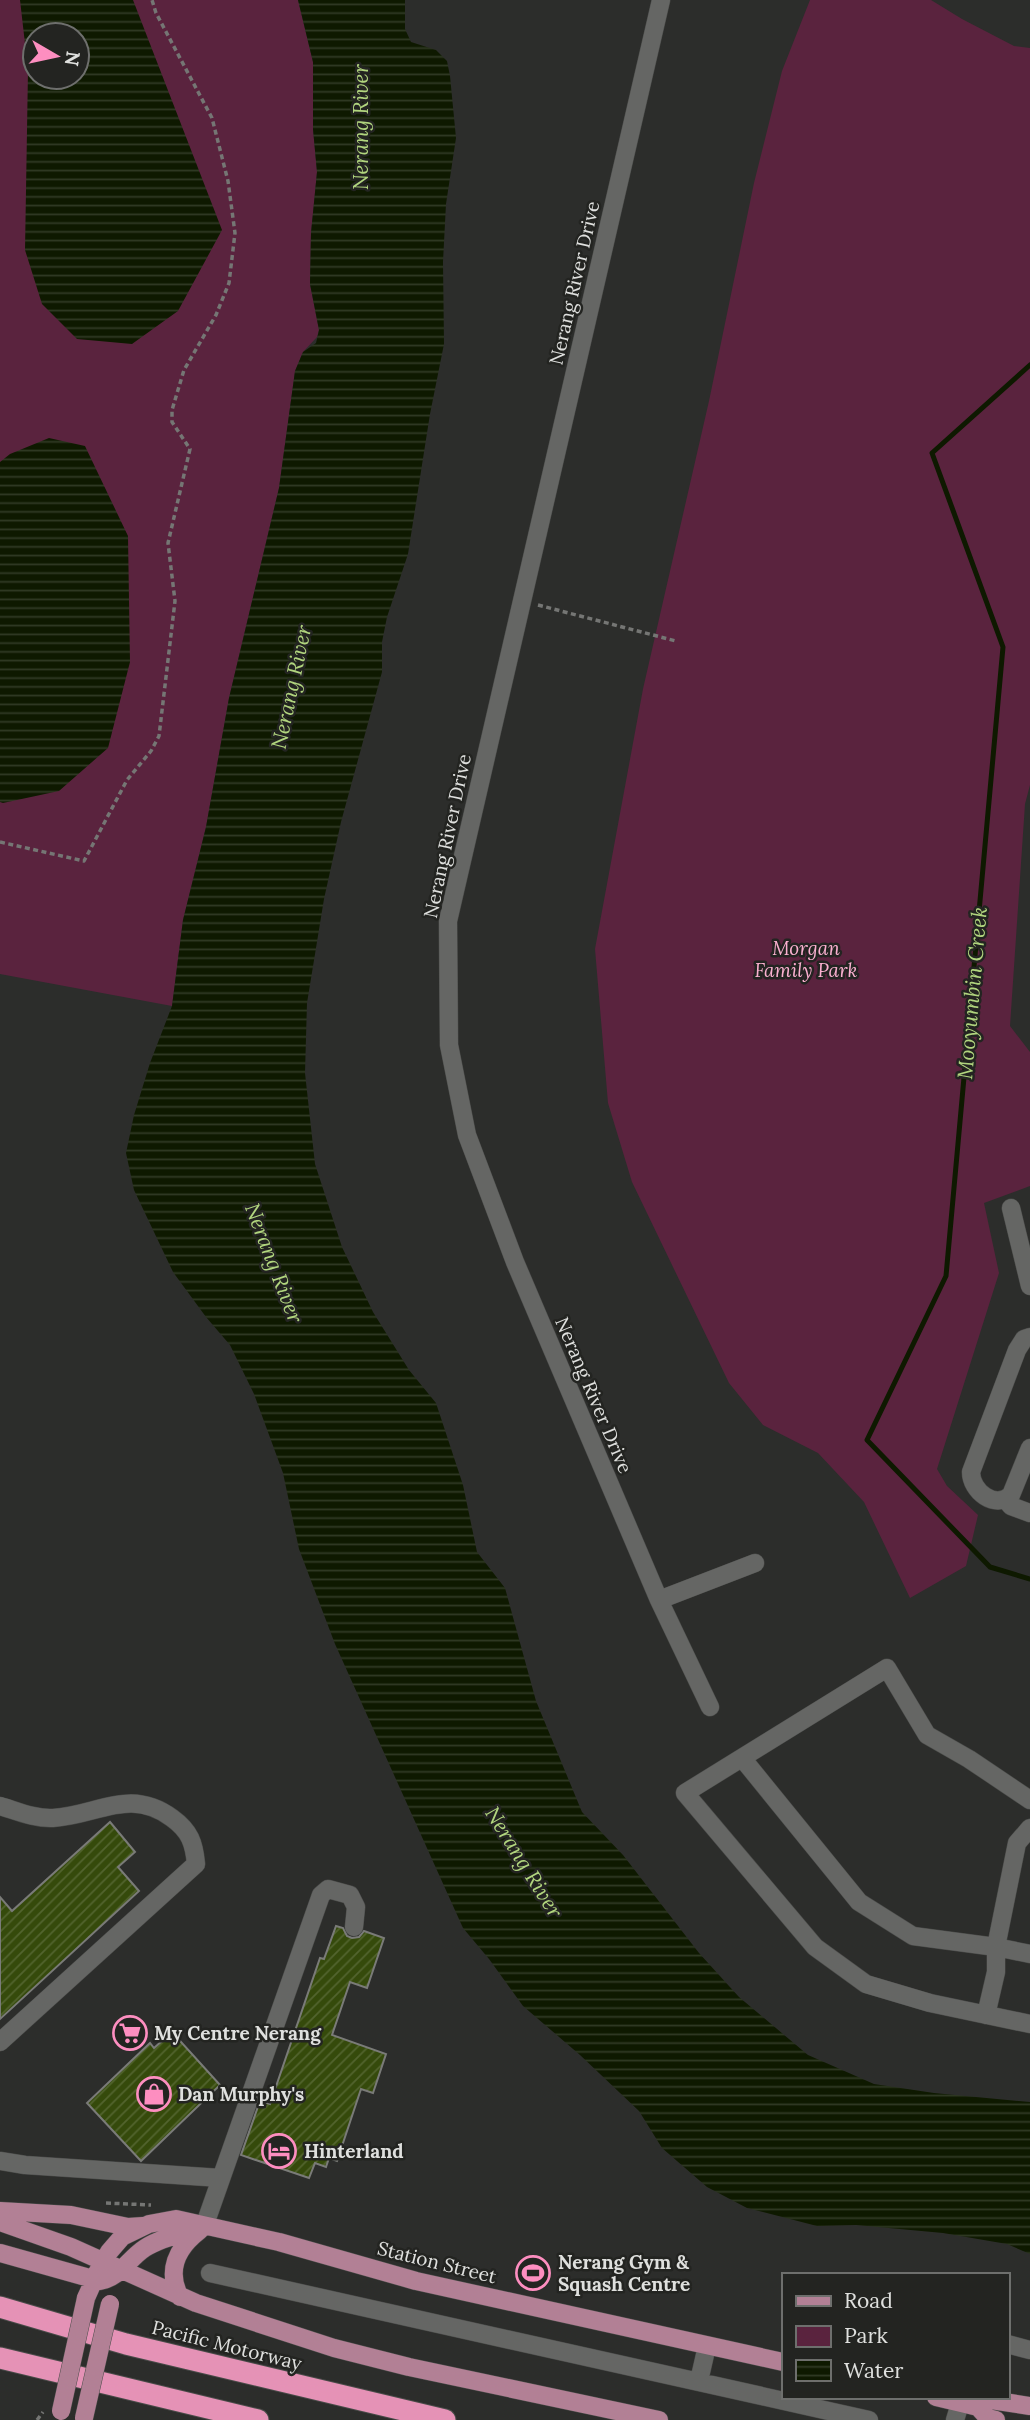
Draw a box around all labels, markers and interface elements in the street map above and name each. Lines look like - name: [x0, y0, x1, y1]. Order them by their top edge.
- north arrow: [21, 21, 91, 91]
- text: N: [60, 50, 86, 68]
- water label: Nerang River: [347, 63, 374, 190]
- street label: Nerang River Drive: [543, 199, 605, 367]
- water label: Nerang River: [265, 622, 317, 752]
- street label: Nerang River Drive: [418, 752, 476, 920]
- water label: Mooyumbin Creek: [951, 905, 993, 1080]
- park label: Morgan Family Park: [755, 936, 858, 982]
- water label: Nerang River: [239, 1199, 309, 1327]
- street label: Nerang River Drive: [550, 1313, 638, 1477]
- water label: Nerang River: [479, 1801, 569, 1923]
- supermarket icon: My Centre Nerang: [111, 2014, 149, 2052]
- place label: My Centre Nerang: [154, 2021, 322, 2045]
- shop icon: Dan Murphy's: [135, 2075, 173, 2113]
- place label: Dan Murphy's: [178, 2082, 304, 2106]
- hotel icon: Hinterland: [260, 2132, 298, 2170]
- place label: Hinterland: [304, 2139, 404, 2163]
- street label: Station Street: [375, 2236, 500, 2289]
- place label: Nerang Gym & Squash Centre: [558, 2250, 690, 2296]
- sports icon: Nerang Gym & Squash Centre: [514, 2254, 552, 2292]
- legend: [782, 2273, 1009, 2399]
- text: Road: [844, 2287, 893, 2314]
- street label: Pacific Motorway: [150, 2315, 304, 2375]
- text: Park: [844, 2322, 888, 2349]
- text: Water: [844, 2357, 903, 2384]

